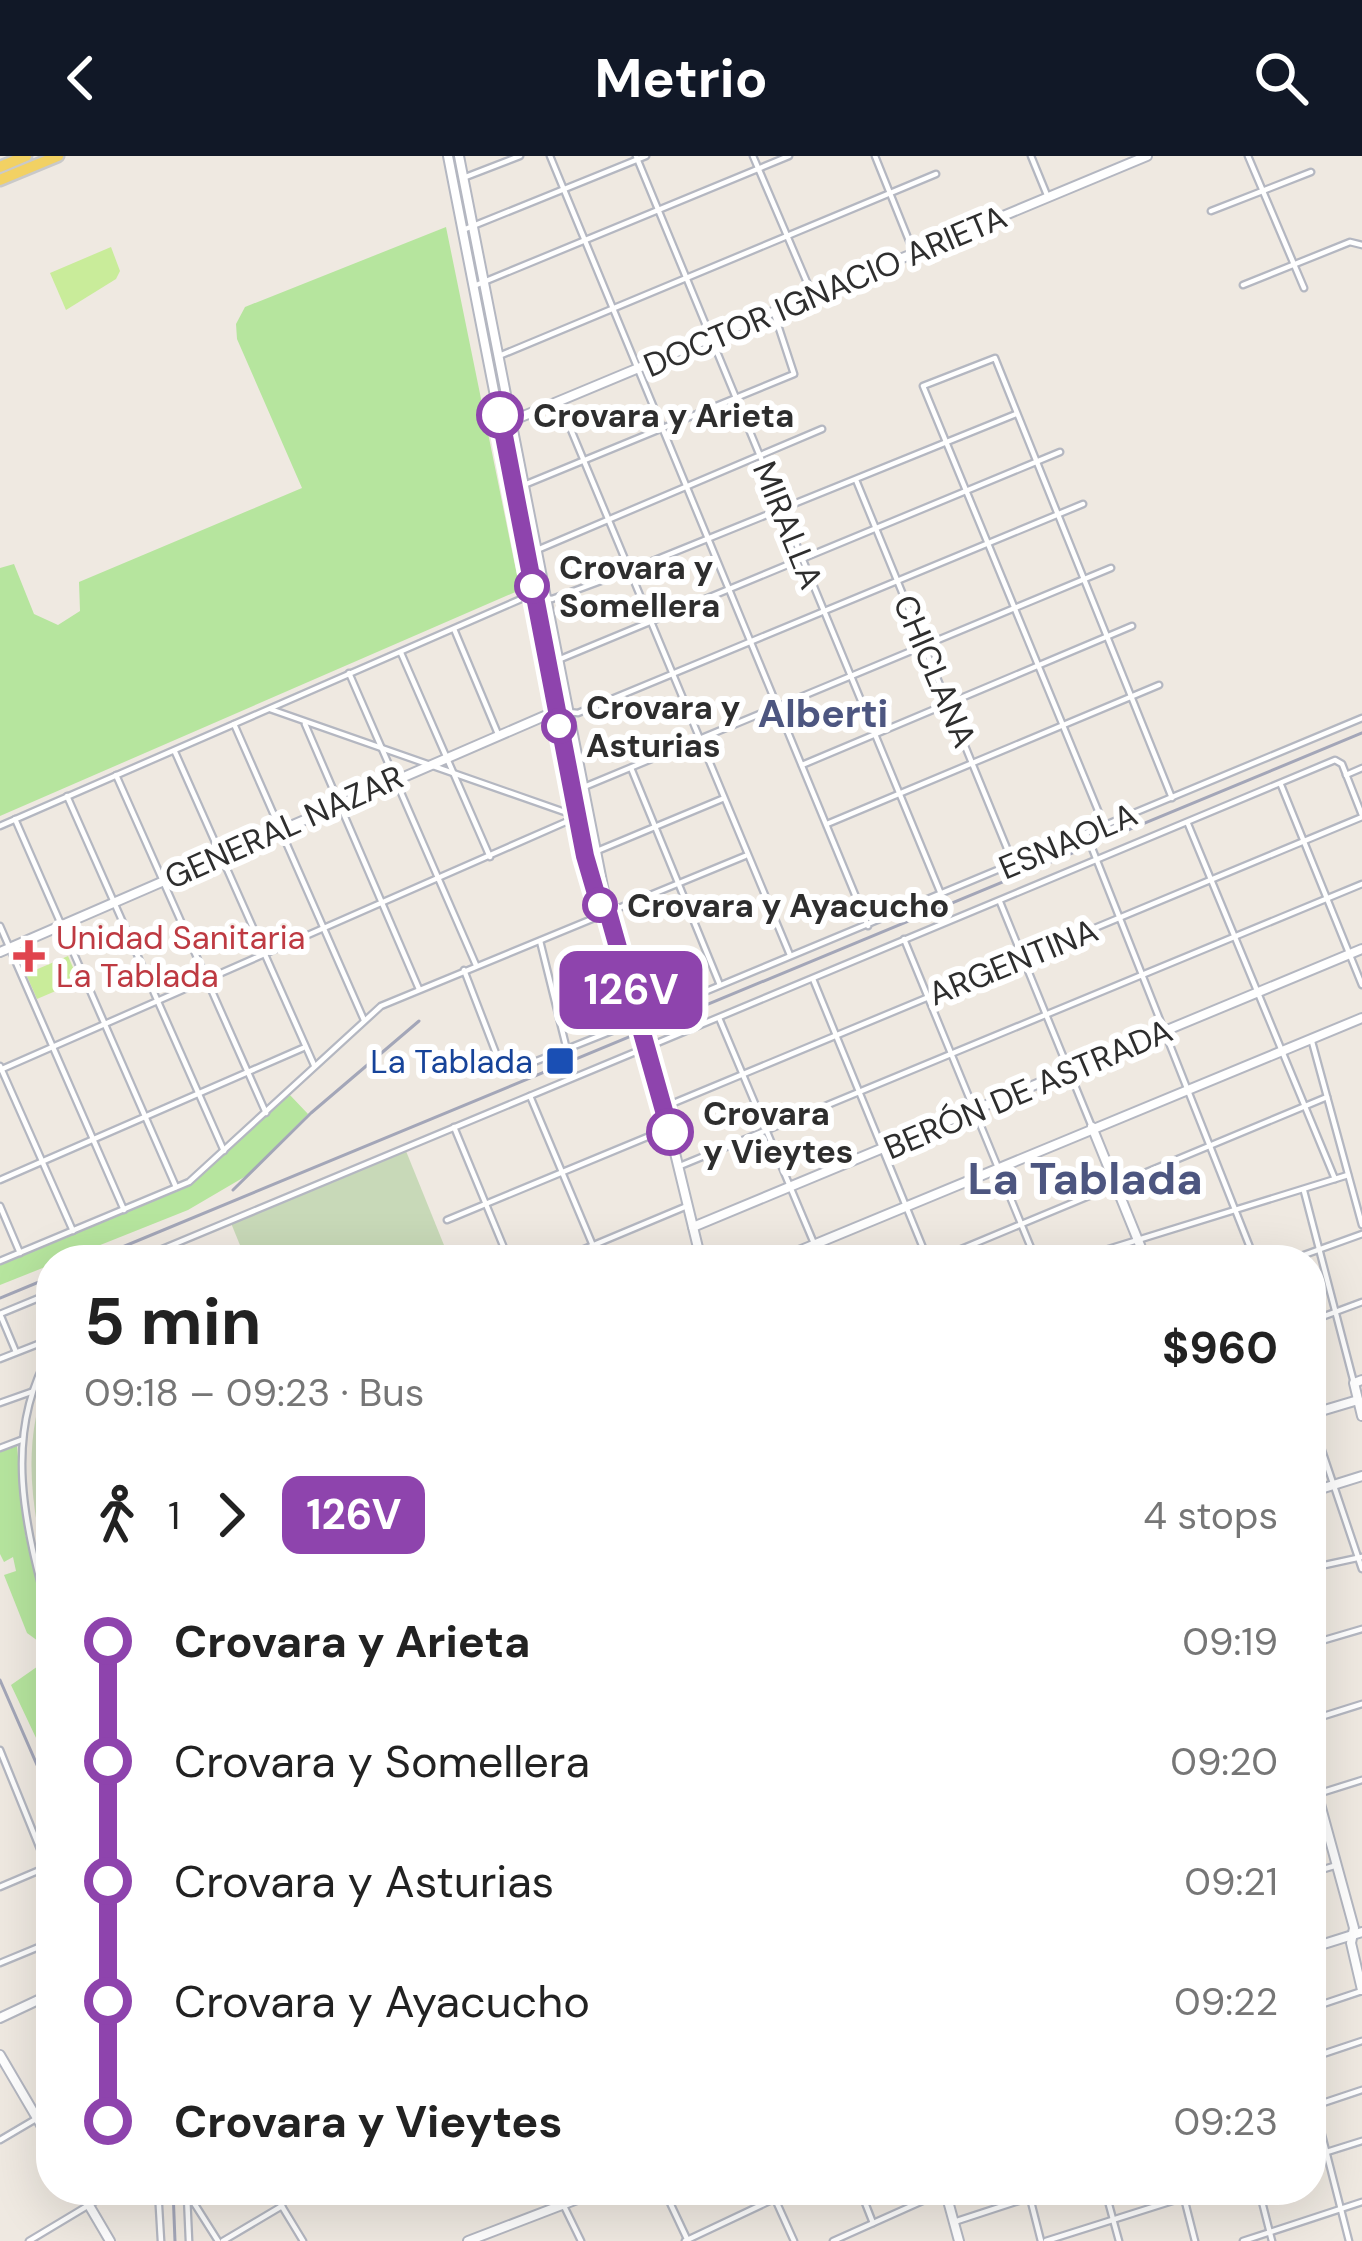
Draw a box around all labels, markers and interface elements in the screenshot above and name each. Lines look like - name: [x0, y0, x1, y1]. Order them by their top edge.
- text: Metrio: [594, 43, 768, 114]
- icon: back: [48, 45, 114, 111]
- icon: search: [1248, 45, 1314, 111]
- street label: DOCTOR IGNACIO ARIETA: [637, 195, 1013, 387]
- marker: Crovara y Arieta: [478, 393, 522, 437]
- place label: Crovara y Arieta: [533, 394, 794, 437]
- street label: MIRALLA: [743, 455, 833, 595]
- place label: Crovara y Somellera: [559, 546, 720, 627]
- marker: Crovara y Somellera: [516, 570, 548, 602]
- street label: CHICLANA: [884, 588, 986, 754]
- place label: Crovara y Asturias: [586, 686, 741, 767]
- district label: Alberti: [758, 688, 888, 739]
- marker: Crovara y Asturias: [543, 710, 575, 742]
- street label: GENERAL NAZAR: [158, 755, 410, 899]
- street label: ESNAOLA: [992, 793, 1144, 889]
- place label: Crovara y Ayacucho: [627, 884, 949, 927]
- marker: Crovara y Ayacucho: [584, 889, 616, 921]
- street label: ARGENTINA: [922, 909, 1104, 1015]
- place label: Unidad Sanitaria La Tablada: [56, 916, 306, 997]
- marker: Unidad Sanitaria La Tablada: [13, 940, 45, 972]
- line badge: 126V: [547, 951, 715, 1029]
- text: 126V: [583, 962, 679, 1017]
- street label: BERÓN DE ASTRADA: [877, 1009, 1179, 1169]
- place label: La Tablada: [370, 1040, 533, 1083]
- marker: La Tablada: [544, 1045, 576, 1077]
- place label: Crovara y Vieytes: [703, 1092, 853, 1173]
- marker: Crovara y Vieytes: [648, 1110, 692, 1154]
- district label: La Tablada: [967, 1149, 1203, 1208]
- text: 5 min: [84, 1279, 261, 1364]
- text: $960: [1162, 1318, 1278, 1377]
- text: 09:18 – 09:23 · Bus: [84, 1367, 424, 1418]
- icon: walk: [84, 1482, 150, 1548]
- icon: forward: [198, 1482, 264, 1548]
- text: 126V: [306, 1487, 401, 1542]
- text: 1: [168, 1490, 180, 1541]
- text: 4 stops: [1143, 1490, 1278, 1541]
- text: Crovara y Arieta: [174, 1612, 530, 1671]
- text: 09:19: [1182, 1616, 1278, 1667]
- text: Crovara y Somellera: [174, 1732, 590, 1791]
- text: 09:20: [1170, 1736, 1278, 1787]
- text: Crovara y Asturias: [174, 1852, 554, 1911]
- text: 09:21: [1184, 1856, 1278, 1907]
- text: Crovara y Ayacucho: [174, 1972, 590, 2031]
- text: 09:22: [1174, 1976, 1278, 2027]
- text: Crovara y Vieytes: [174, 2092, 562, 2151]
- text: 09:23: [1173, 2096, 1278, 2147]

